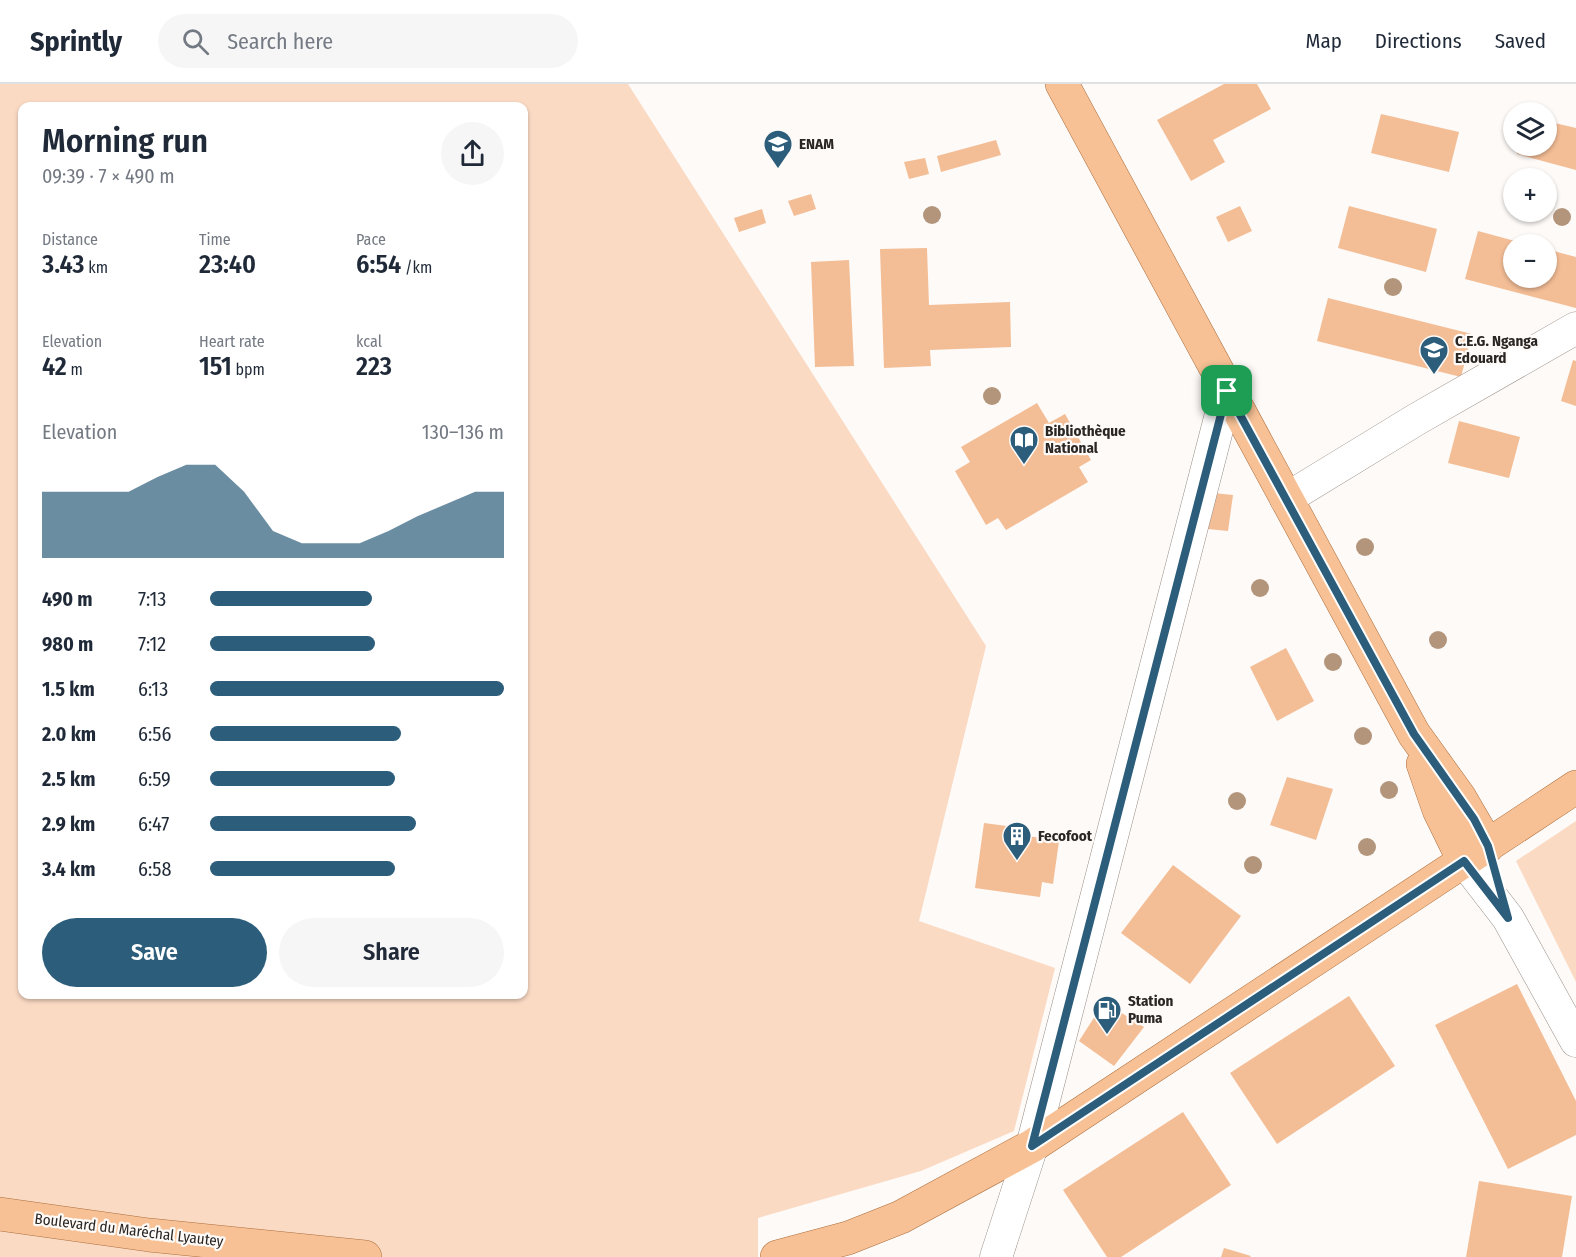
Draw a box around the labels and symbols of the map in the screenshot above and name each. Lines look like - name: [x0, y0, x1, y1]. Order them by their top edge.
- school or university icon: ENAM: [762, 128, 794, 170]
- place label: ENAM: [799, 135, 834, 153]
- place label: C.E.G. Nganga Edouard: [1455, 332, 1538, 367]
- school or university icon: C.E.G. Nganga Edouard: [1418, 334, 1450, 376]
- pin: [1201, 365, 1252, 416]
- place label: Bibliothèque National: [1045, 422, 1126, 457]
- library icon: Bibliothèque National: [1008, 424, 1040, 466]
- building icon: Fecofoot: [1001, 820, 1033, 862]
- place label: Fecofoot: [1038, 827, 1093, 845]
- place label: Station Puma: [1128, 992, 1174, 1027]
- fuel station icon: Station Puma: [1091, 994, 1123, 1036]
- street label: Boulevard du Maréchal Lyautey: [34, 1209, 225, 1251]

